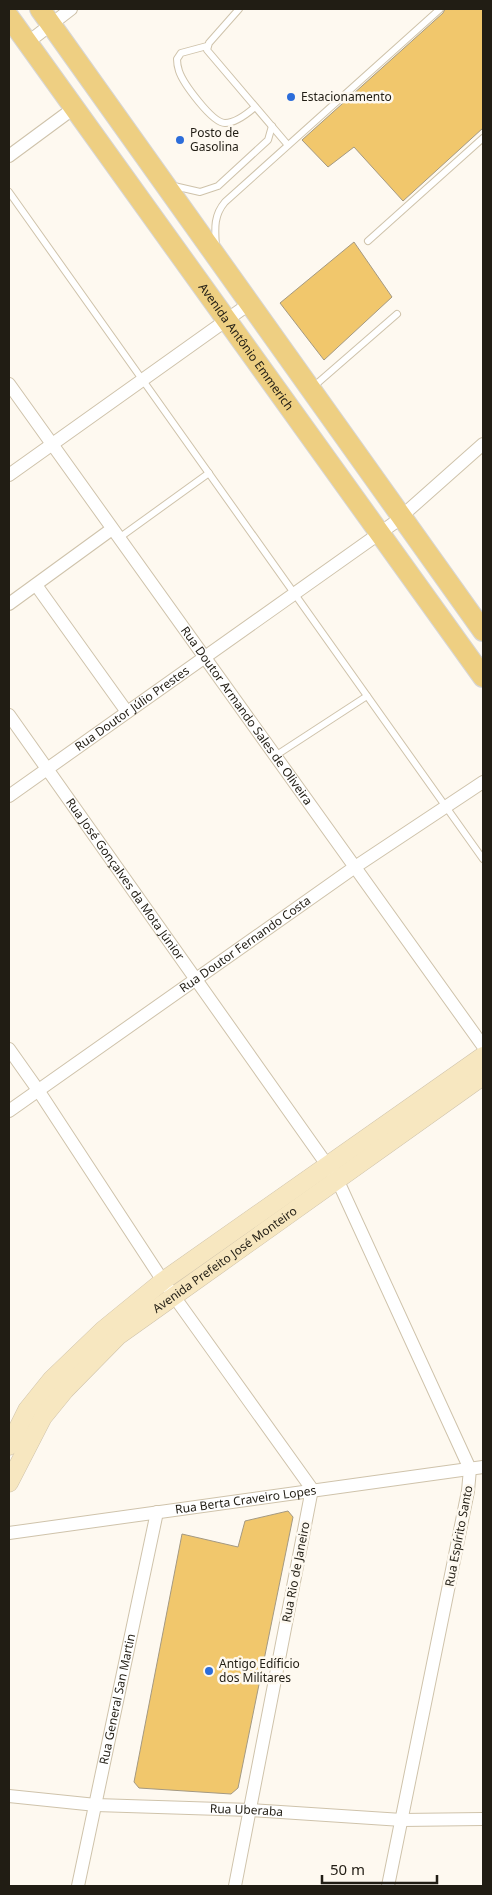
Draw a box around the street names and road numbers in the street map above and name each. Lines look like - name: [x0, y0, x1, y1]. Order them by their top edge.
- street label: Avenida Antônio Emmerich: [195, 279, 298, 414]
- street label: Rua Doutor Armando Sales de Oliveira: [177, 623, 317, 808]
- street label: Rua Doutor Júlio Prestes: [71, 662, 193, 755]
- street label: Rua José Gonçalves da Mota Júnior: [62, 794, 189, 963]
- street label: Rua Doutor Fernando Costa: [176, 892, 314, 996]
- street label: Avenida Prefeito José Monteiro: [149, 1202, 300, 1317]
- street label: Rua Berta Craveiro Lopes: [174, 1481, 317, 1518]
- street label: Rua Espírito Santo: [440, 1484, 477, 1588]
- street label: Rua Rio de Janeiro: [277, 1520, 314, 1624]
- street label: Rua General San Martin: [95, 1632, 139, 1766]
- street label: Rua Uberaba: [210, 1800, 284, 1820]

